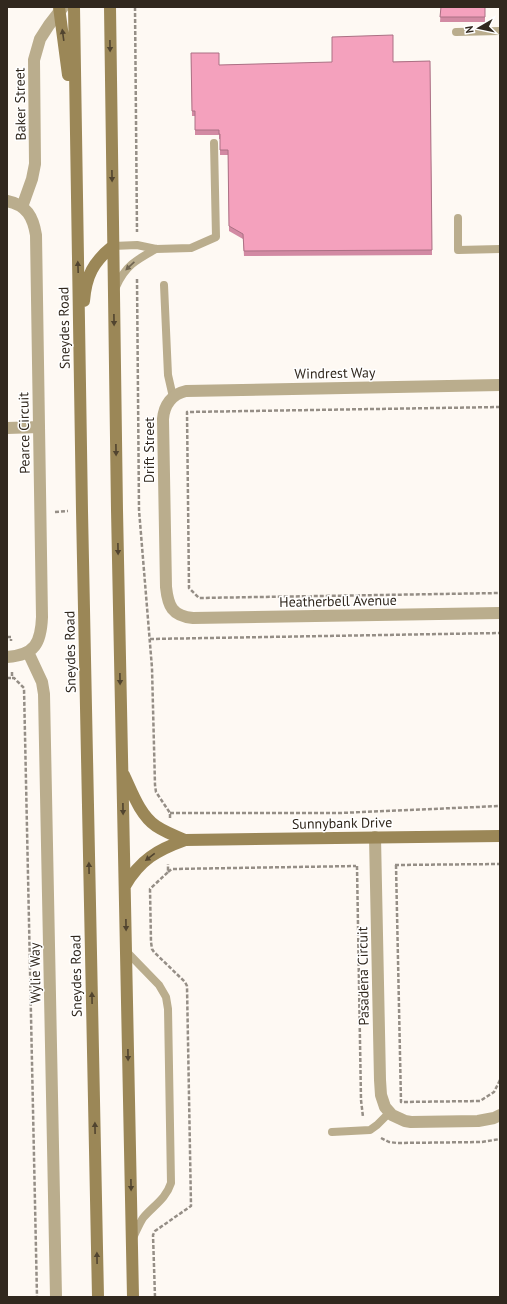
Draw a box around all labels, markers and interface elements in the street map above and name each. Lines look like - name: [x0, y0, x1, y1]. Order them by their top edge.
- north arrow: [459, 8, 499, 48]
- text: N: [462, 25, 477, 34]
- one-way arrow: [60, 29, 66, 41]
- one-way arrow: [107, 40, 113, 53]
- street label: Baker Street: [10, 67, 30, 141]
- one-way arrow: [109, 170, 115, 183]
- one-way arrow: [75, 260, 81, 273]
- one-way arrow: [125, 261, 135, 271]
- street label: Sneydes Road: [54, 287, 74, 369]
- one-way arrow: [111, 314, 117, 327]
- street label: Windrest Way: [294, 363, 376, 383]
- street label: Pearce Circuit: [14, 392, 34, 474]
- street label: Drift Street: [140, 417, 158, 483]
- one-way arrow: [113, 444, 119, 457]
- one-way arrow: [115, 543, 121, 556]
- street label: Heatherbell Avenue: [279, 591, 397, 611]
- street label: Sneydes Road: [60, 611, 80, 693]
- one-way arrow: [117, 673, 123, 686]
- one-way arrow: [120, 803, 126, 816]
- street label: Sunnybank Drive: [292, 813, 392, 833]
- one-way arrow: [145, 853, 156, 861]
- one-way arrow: [86, 861, 92, 874]
- one-way arrow: [122, 919, 129, 931]
- street label: Pasadena Circuit: [353, 926, 373, 1026]
- street label: Sneydes Road: [66, 935, 86, 1017]
- street label: Wylie Way: [25, 942, 45, 1004]
- one-way arrow: [89, 991, 95, 1004]
- one-way arrow: [125, 1049, 131, 1062]
- one-way arrow: [91, 1122, 98, 1134]
- one-way arrow: [128, 1179, 134, 1192]
- one-way arrow: [94, 1251, 100, 1264]

